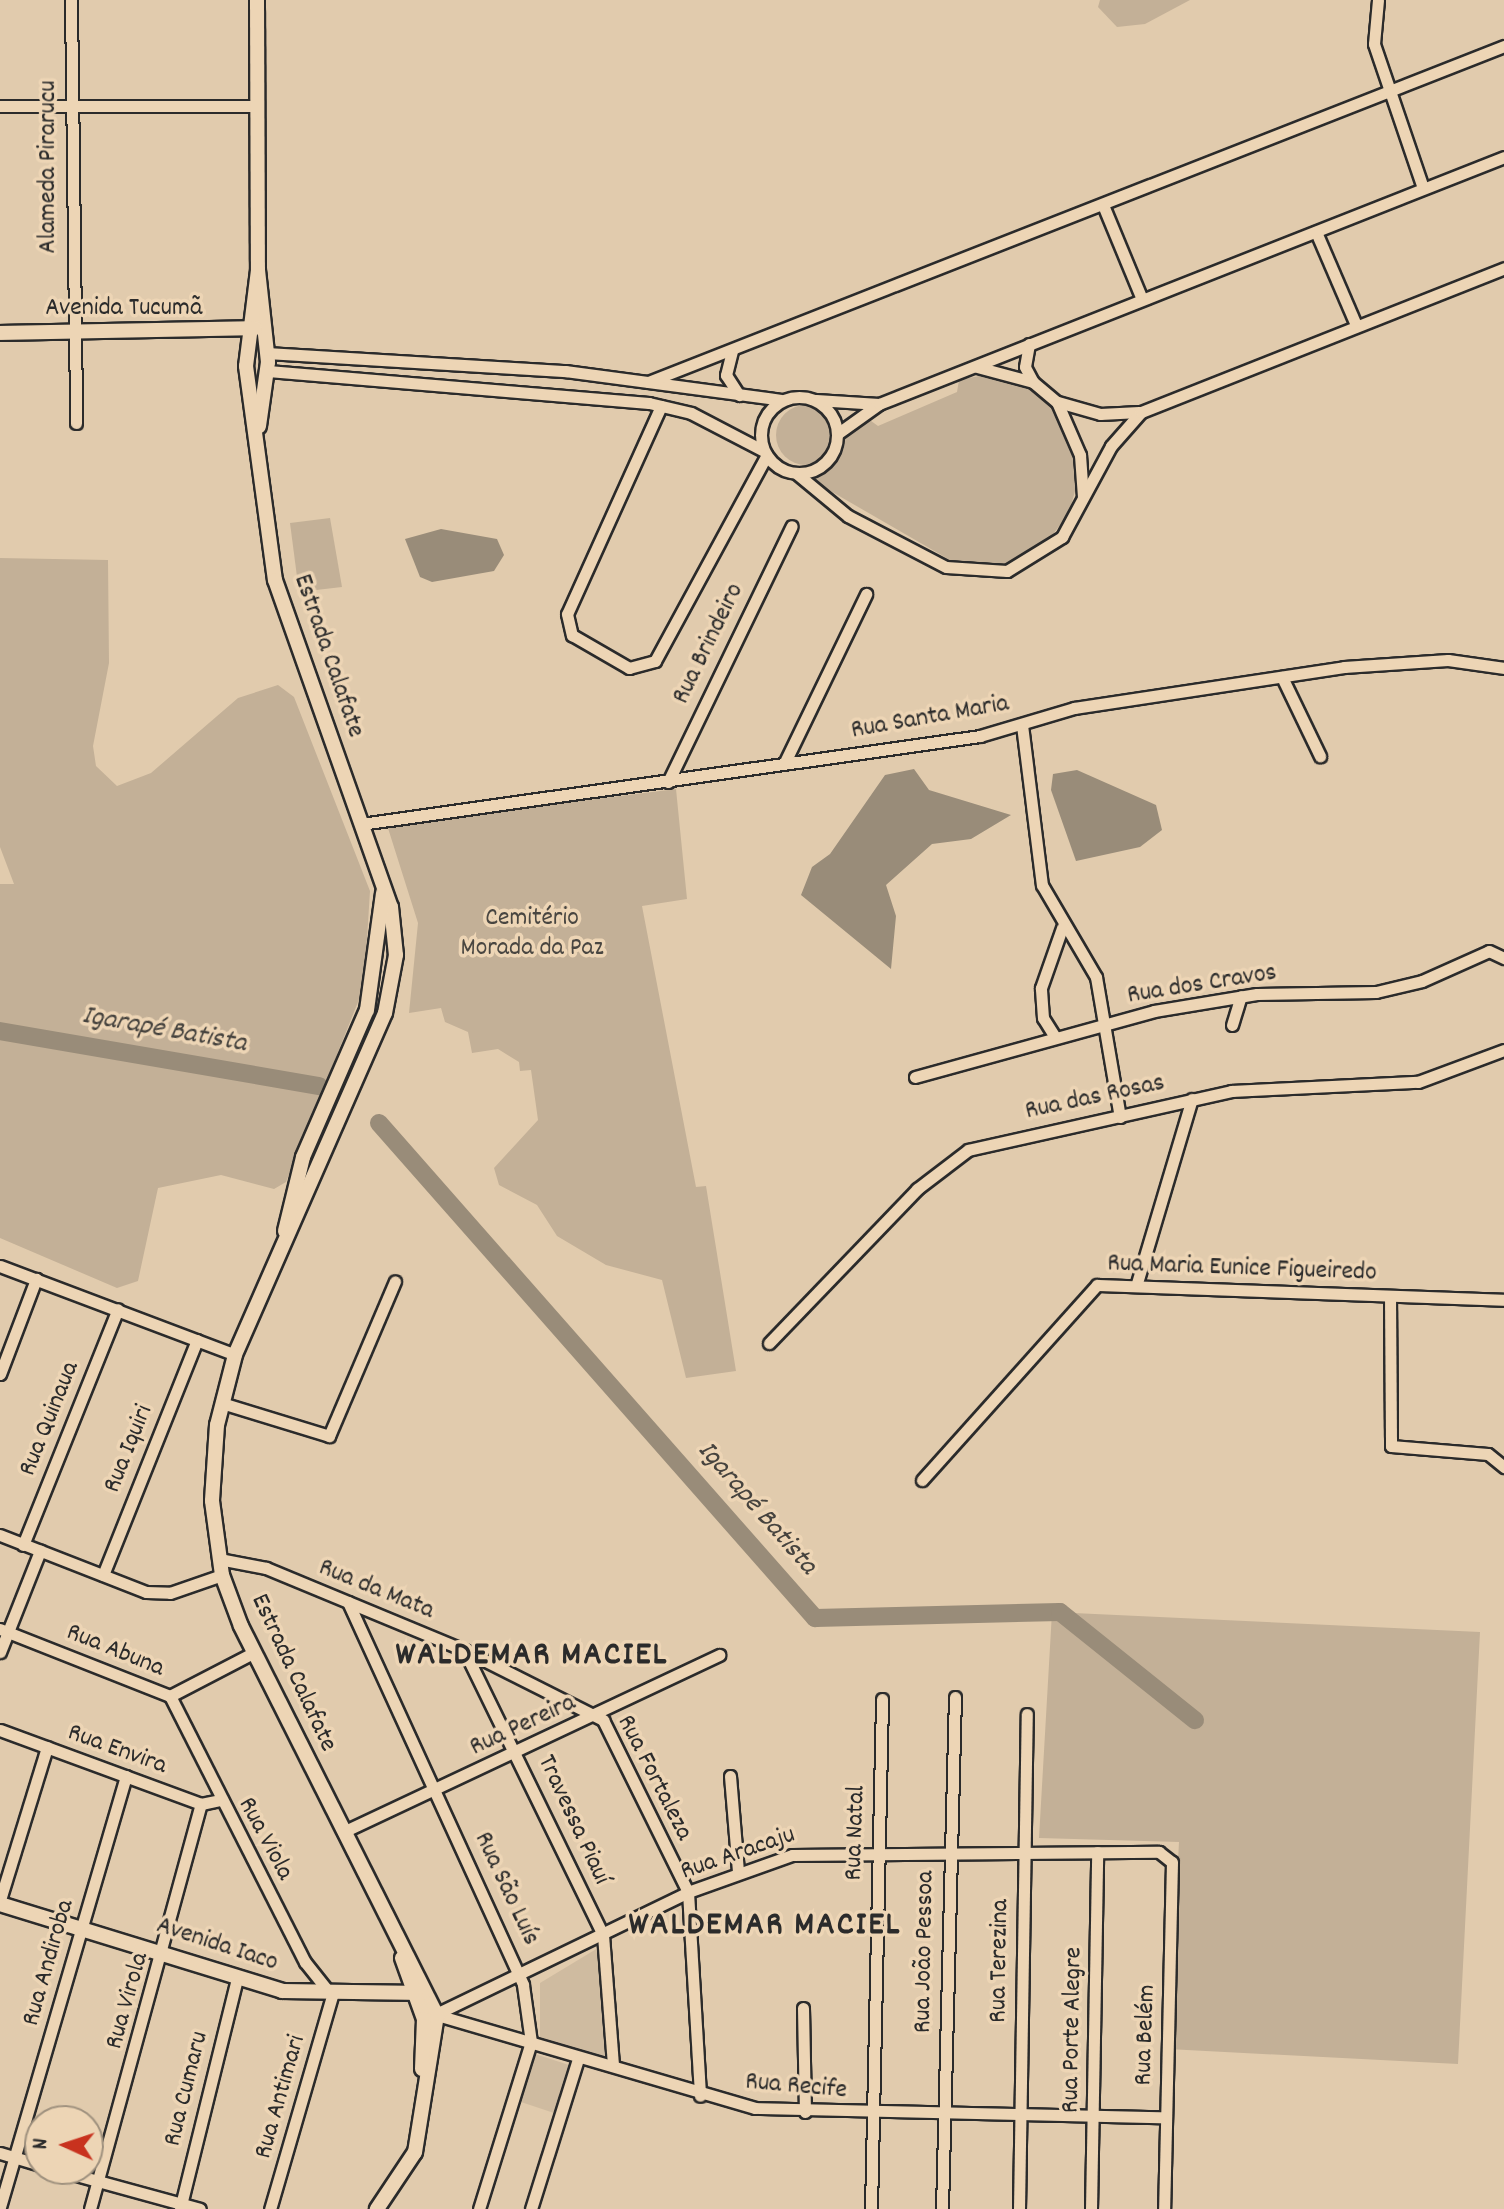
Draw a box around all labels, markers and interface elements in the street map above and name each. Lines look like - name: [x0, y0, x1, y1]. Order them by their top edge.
- street label: Alameda Pirarucu: [33, 80, 65, 254]
- street label: Avenida Tucumã: [45, 293, 203, 325]
- street label: Estrada Calafate: [286, 570, 370, 742]
- street label: Rua Brindeiro: [666, 579, 752, 709]
- street label: Rua Santa Maria: [849, 689, 1011, 747]
- park label: Cemitério Morada da Paz: [460, 903, 604, 964]
- street label: Rua dos Cravos: [1125, 958, 1279, 1012]
- water label: Igarapé Batista: [79, 1000, 249, 1062]
- street label: Rua das Rosas: [1022, 1068, 1168, 1128]
- street label: Rua Maria Eunice Figueiredo: [1107, 1249, 1377, 1289]
- street label: Rua Quinaua: [13, 1357, 87, 1481]
- street label: Rua Iquiri: [97, 1400, 161, 1498]
- water label: Igarapé Batista: [689, 1435, 823, 1583]
- street label: Rua da Mata: [314, 1553, 438, 1627]
- street label: Estrada Calafate: [243, 1589, 343, 1757]
- street label: Rua Abuna: [61, 1617, 169, 1685]
- district label: WALDEMAR MACIEL: [396, 1637, 668, 1677]
- street label: Rua Pereira: [465, 1688, 581, 1764]
- street label: Rua Fortaleza: [609, 1710, 699, 1846]
- street label: Rua Envira: [63, 1718, 171, 1782]
- street label: Travessa Piauí: [529, 1750, 617, 1890]
- street label: Rua Natal: [839, 1785, 873, 1881]
- street label: Rua Viola: [230, 1792, 300, 1886]
- street label: Rua Aracaju: [677, 1820, 799, 1888]
- street label: Rua São Luís: [466, 1827, 546, 1951]
- street label: Rua João Pessoa: [908, 1871, 942, 2033]
- street label: Rua Andiroba: [16, 1896, 82, 2030]
- street label: Rua Terezina: [983, 1899, 1017, 2023]
- district label: WALDEMAR MACIEL: [629, 1907, 901, 1947]
- street label: Avenida Iaco: [152, 1911, 282, 1979]
- street label: Rua Porte Alegre: [1056, 1947, 1090, 2113]
- street label: Rua Virola: [99, 1949, 157, 2053]
- street label: Rua Belém: [1129, 1984, 1163, 2086]
- street label: Rua Cumaru: [158, 2028, 216, 2150]
- street label: Rua Antimari: [248, 2032, 314, 2162]
- street label: Rua Recife: [744, 2067, 848, 2107]
- north arrow: [24, 2105, 104, 2185]
- text: N: [26, 2138, 57, 2150]

